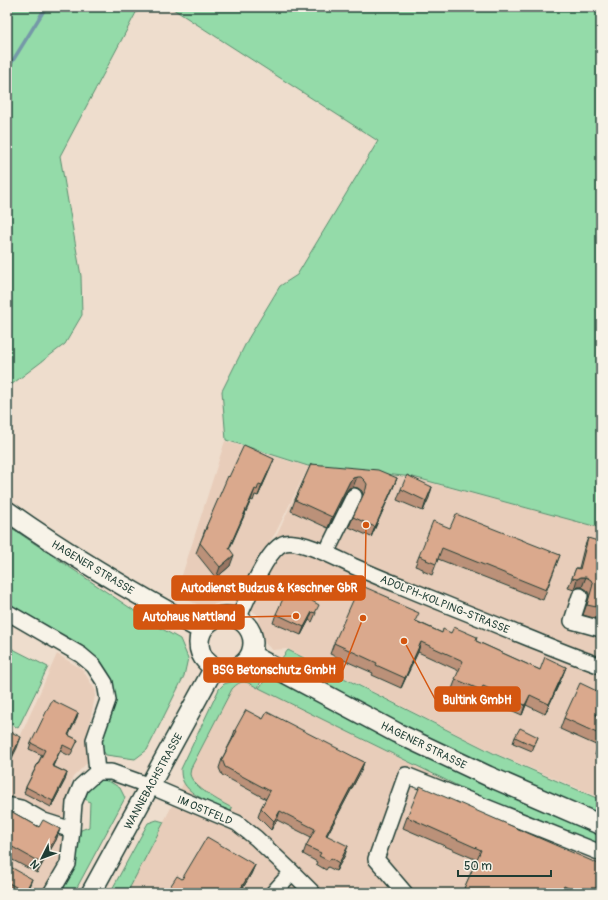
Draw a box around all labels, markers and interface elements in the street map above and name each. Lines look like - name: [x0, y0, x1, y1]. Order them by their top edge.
- street label: HAGENER STRASSE: [49, 538, 137, 597]
- street label: ADOLPH-KOLPING-STRASSE: [378, 573, 511, 636]
- callout: Autodienst Budzus & Kaschner GbR: [172, 576, 365, 600]
- text: Autodienst Budzus & Kaschner GbR: [180, 581, 358, 596]
- callout: Autohaus Nattland: [134, 605, 244, 629]
- text: Autohaus Nattland: [142, 610, 236, 625]
- callout: BSG Betonschutz GmbH: [204, 658, 343, 682]
- text: BSG Betonschutz GmbH: [212, 663, 336, 678]
- callout: Bultink GmbH: [435, 687, 520, 711]
- text: Bultink GmbH: [442, 693, 512, 708]
- street label: HAGENER STRASSE: [379, 719, 469, 772]
- street label: WANNEBACHSTRASSE: [122, 731, 185, 832]
- street label: IM OSTFELD: [175, 793, 234, 828]
- north arrow: [22, 838, 62, 878]
- scale bar: [458, 852, 551, 878]
- text: N: [27, 857, 42, 871]
- text: 50 m: [464, 859, 492, 874]

